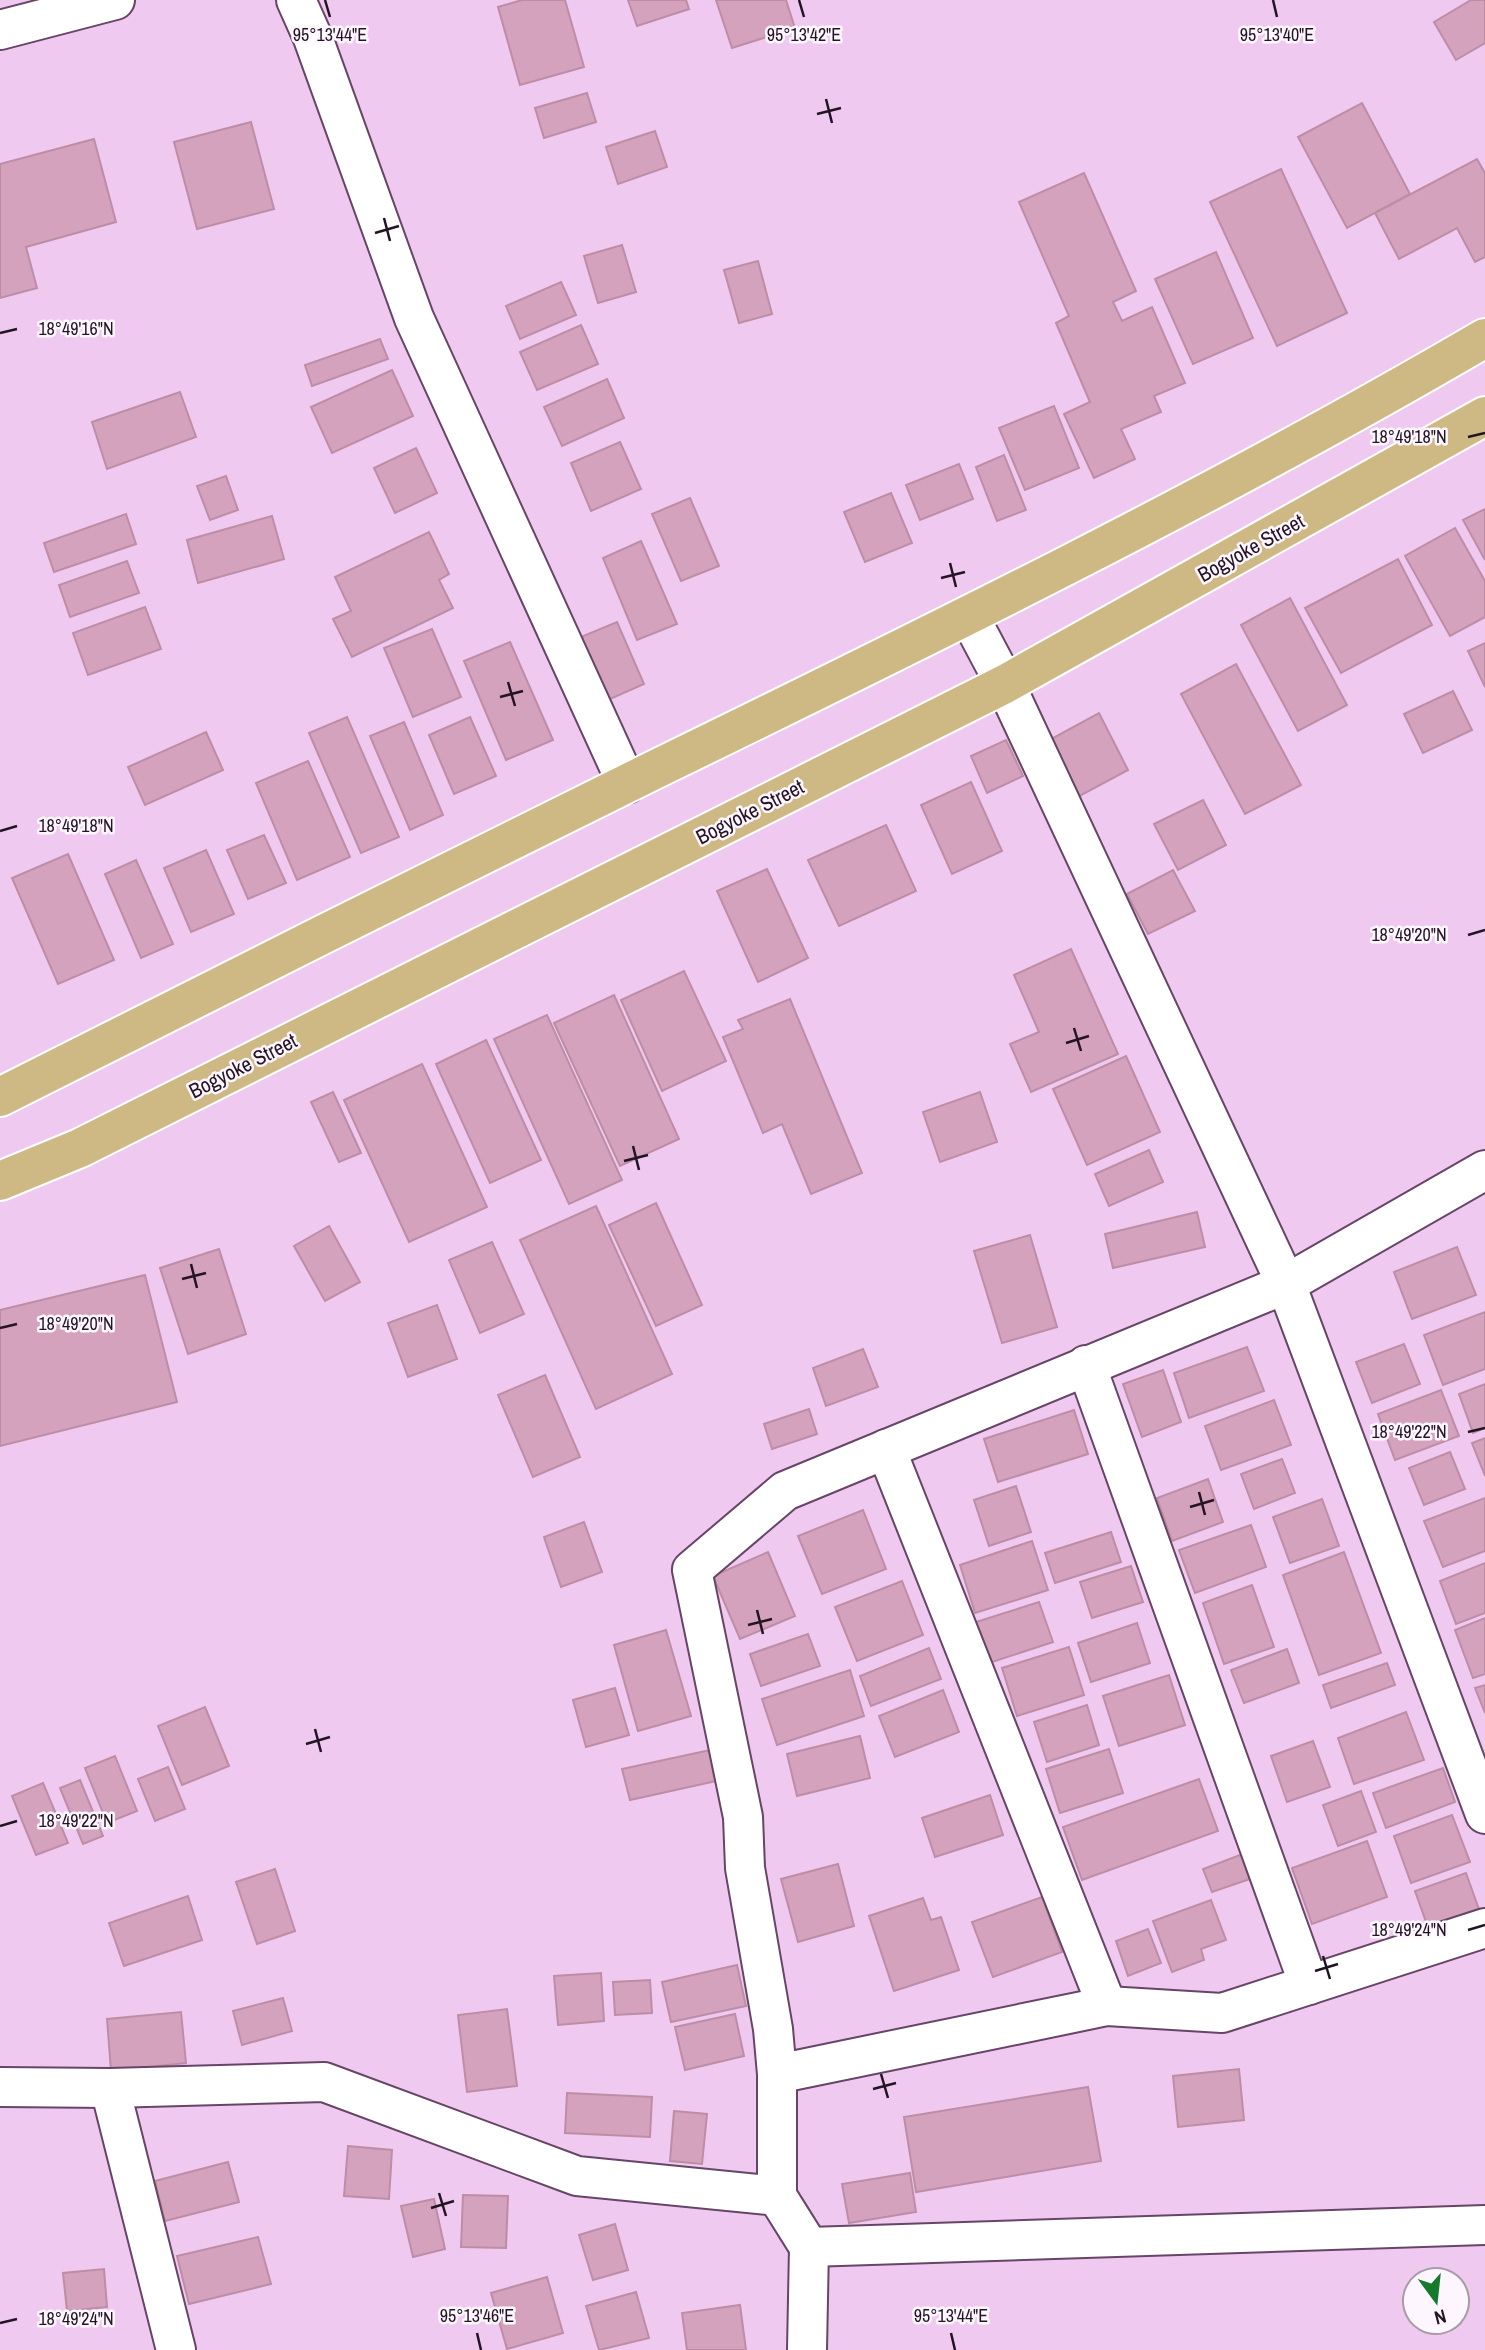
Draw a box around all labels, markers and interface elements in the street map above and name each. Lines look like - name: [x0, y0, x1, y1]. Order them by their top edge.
- text: 95°13'44"E: [293, 22, 367, 47]
- text: 95°13'42"E: [767, 22, 841, 47]
- text: 95°13'40"E: [1240, 22, 1314, 47]
- text: 18°49'16"N: [38, 316, 114, 341]
- text: 18°49'18"N: [1371, 424, 1447, 449]
- street label: Bogyoke Street: [1192, 506, 1309, 589]
- street label: Bogyoke Street: [691, 772, 809, 851]
- text: 18°49'18"N: [38, 813, 114, 838]
- text: 18°49'20"N: [1371, 922, 1447, 947]
- street label: Bogyoke Street: [184, 1026, 302, 1105]
- text: 18°49'20"N: [38, 1311, 114, 1336]
- text: 18°49'22"N: [1371, 1419, 1447, 1444]
- text: 18°49'22"N: [38, 1808, 114, 1833]
- text: 18°49'24"N: [1371, 1917, 1447, 1942]
- north arrow: [1401, 2266, 1471, 2336]
- text: 95°13'46"E: [440, 2303, 514, 2328]
- text: 95°13'44"E: [914, 2303, 988, 2328]
- text: N: [1432, 2303, 1449, 2331]
- text: 18°49'24"N: [38, 2306, 114, 2331]

